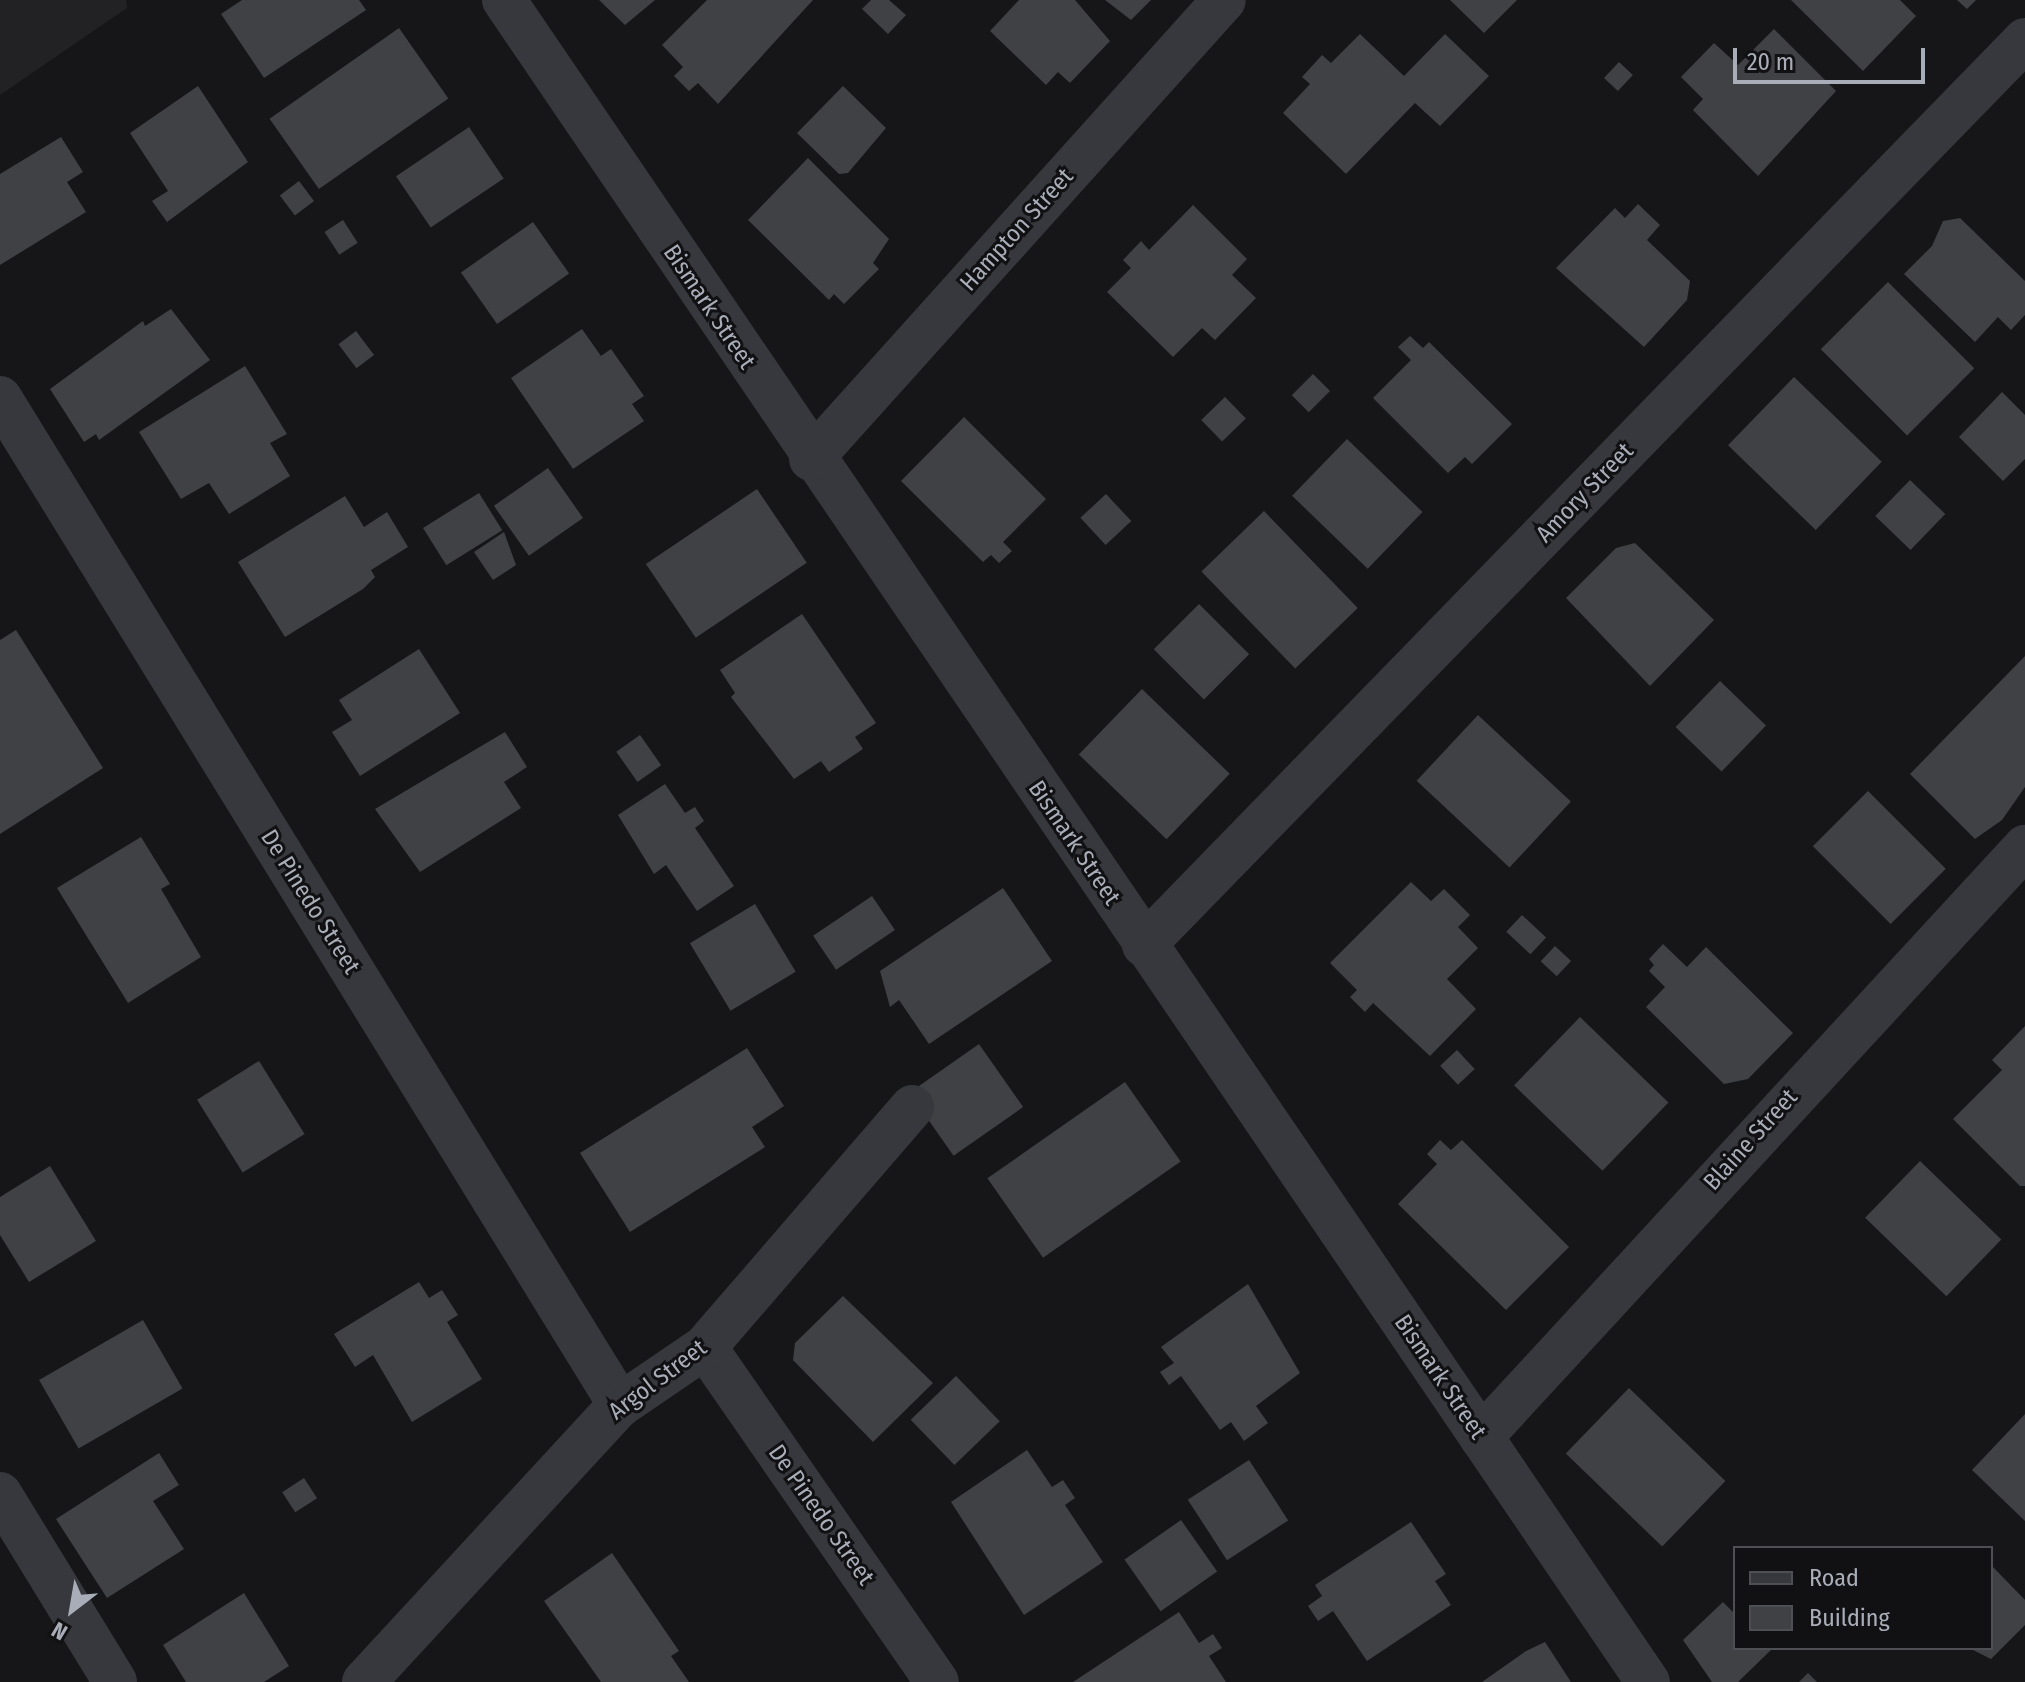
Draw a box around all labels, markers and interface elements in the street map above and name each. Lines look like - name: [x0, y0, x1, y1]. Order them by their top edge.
- scale bar: [1737, 32, 1929, 82]
- text: 20 m: [1747, 48, 1794, 76]
- street label: Hampton Street: [954, 163, 1080, 297]
- street label: Bismark Street: [657, 239, 761, 375]
- street label: Amory Street: [1530, 437, 1640, 549]
- street label: Bismark Street: [1022, 775, 1126, 911]
- street label: De Pinedo Street: [254, 825, 366, 979]
- street label: Blaine Street: [1698, 1083, 1804, 1197]
- street label: Bismark Street: [1388, 1309, 1492, 1445]
- street label: Argol Street: [603, 1334, 713, 1426]
- street label: De Pinedo Street: [762, 1439, 880, 1591]
- legend: [1733, 1546, 1993, 1650]
- text: Road: [1809, 1564, 1859, 1592]
- north arrow: [32, 1570, 112, 1650]
- text: Building: [1809, 1604, 1890, 1632]
- text: N: [47, 1616, 72, 1646]

